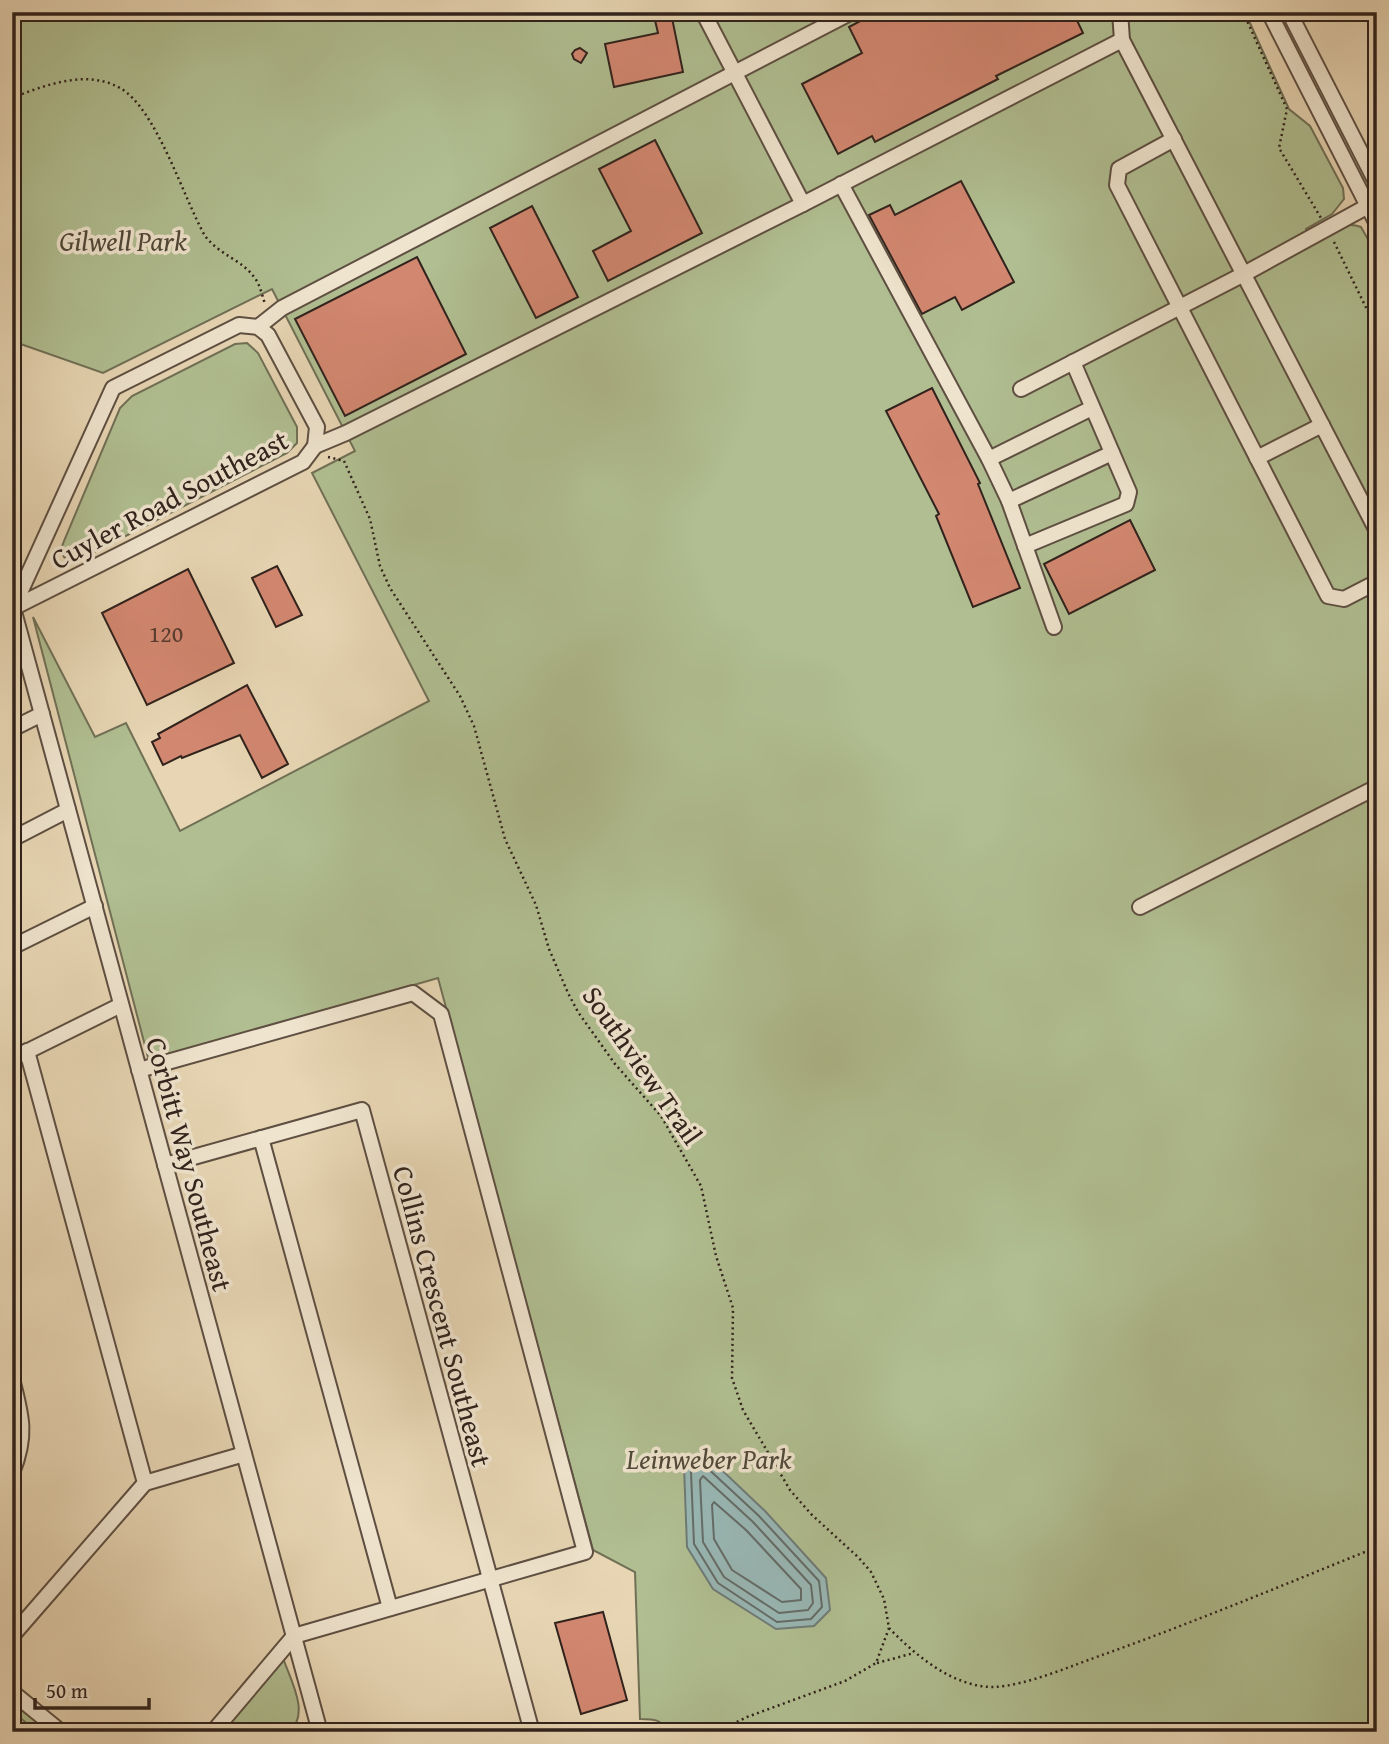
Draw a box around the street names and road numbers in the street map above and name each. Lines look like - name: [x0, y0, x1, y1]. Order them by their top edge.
- street label: Cuyler Road Southeast: [43, 419, 295, 579]
- street label: Southview Trail: [573, 977, 713, 1153]
- street label: Corbitt Way Southeast: [136, 1032, 244, 1296]
- street label: Collins Crescent Southeast: [383, 1161, 503, 1471]

